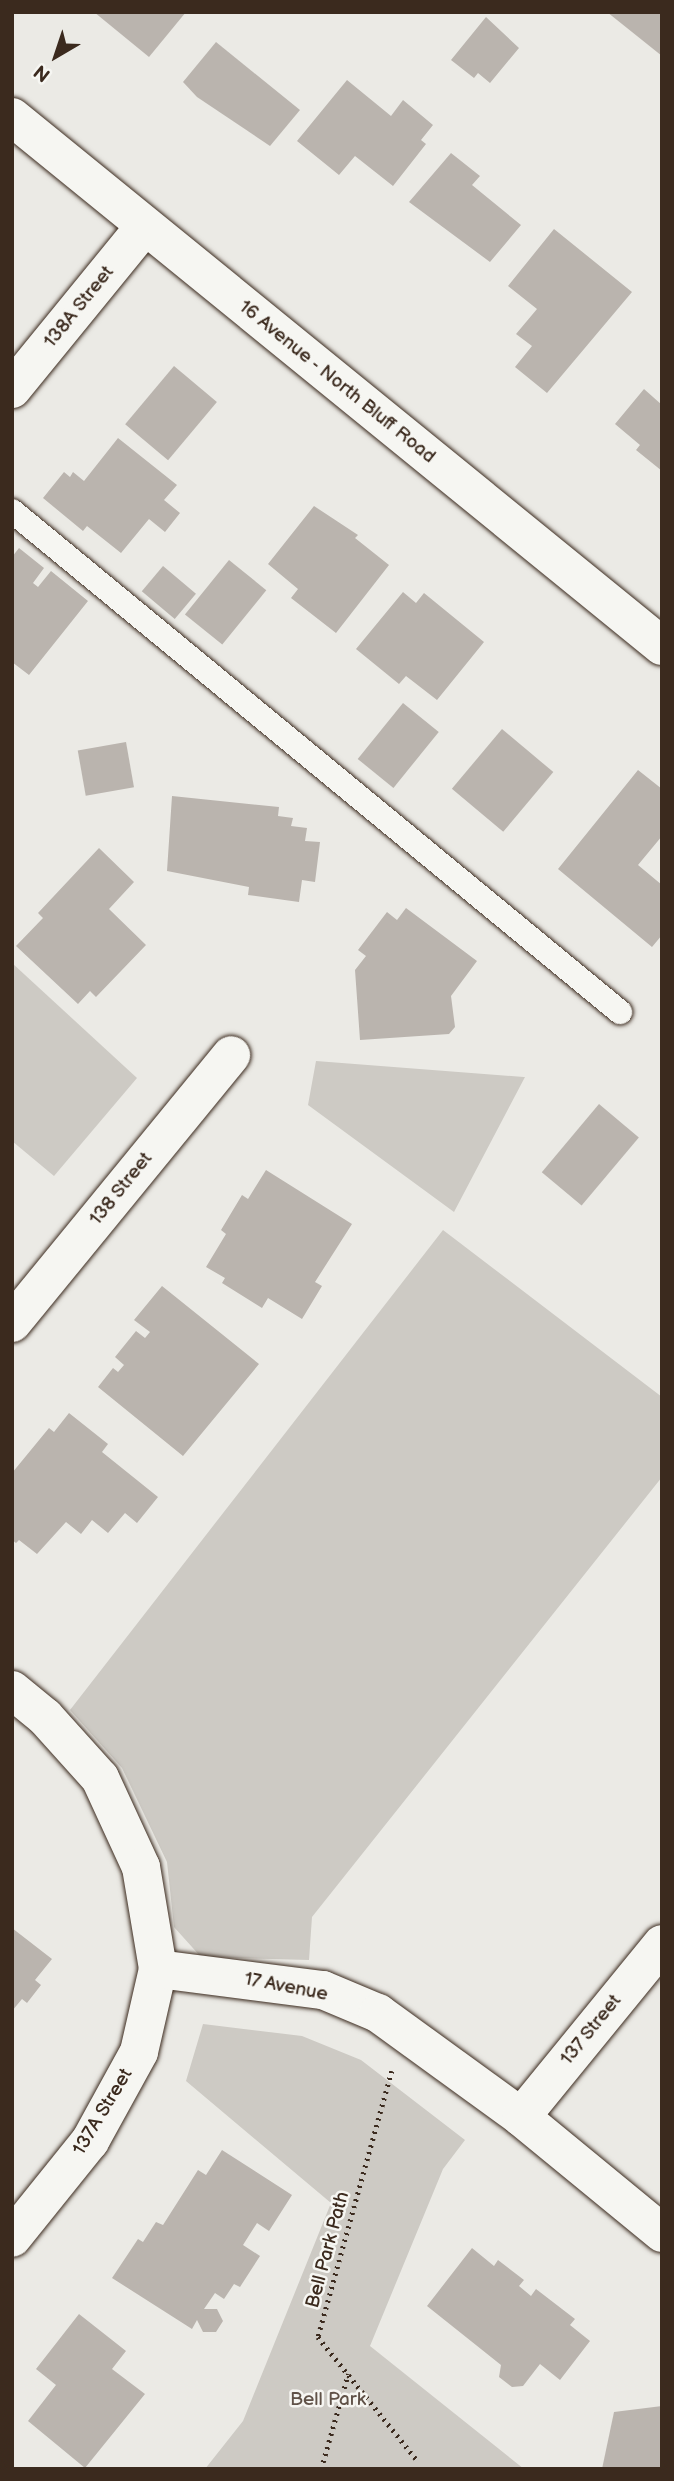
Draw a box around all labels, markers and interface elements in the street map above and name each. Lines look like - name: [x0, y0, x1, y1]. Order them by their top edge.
- north arrow: [21, 21, 91, 91]
- text: N: [30, 59, 55, 86]
- street label: 138A Street: [39, 261, 119, 353]
- street label: 16 Avenue - North Bluff Road: [233, 295, 441, 469]
- street label: 138 Street: [85, 1148, 157, 1230]
- street label: 17 Avenue: [242, 1968, 330, 2006]
- street label: 137 Street: [555, 1990, 627, 2070]
- street label: 137A Street: [68, 2064, 138, 2160]
- street label: Bell Park Path: [302, 2189, 354, 2311]
- park label: Bell Park: [290, 2389, 366, 2411]

